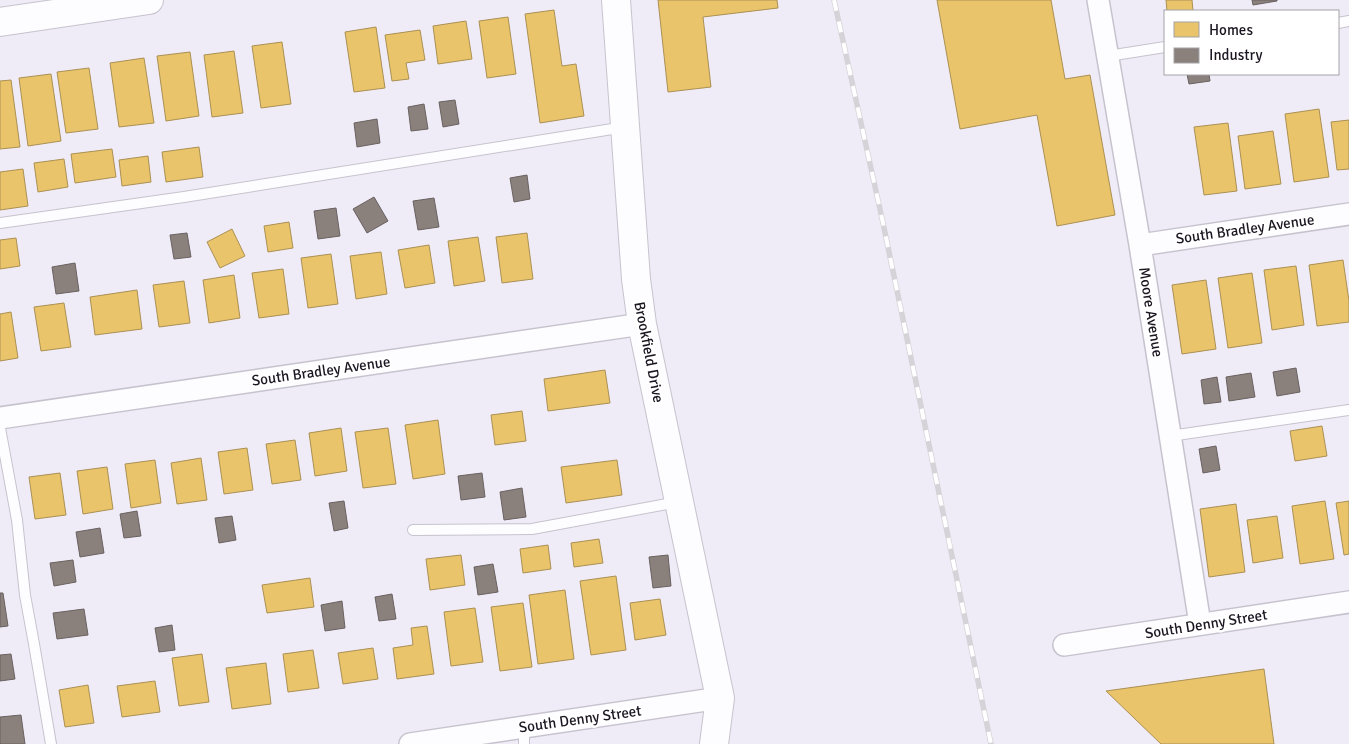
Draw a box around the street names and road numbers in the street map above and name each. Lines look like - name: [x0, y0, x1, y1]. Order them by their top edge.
- street label: South Bradley Avenue: [1175, 210, 1315, 248]
- street label: Moore Avenue: [1135, 266, 1167, 358]
- street label: Brookfield Drive: [630, 300, 668, 404]
- street label: South Bradley Avenue: [251, 352, 391, 390]
- street label: South Denny Street: [1143, 605, 1269, 643]
- street label: South Denny Street: [517, 701, 643, 737]

